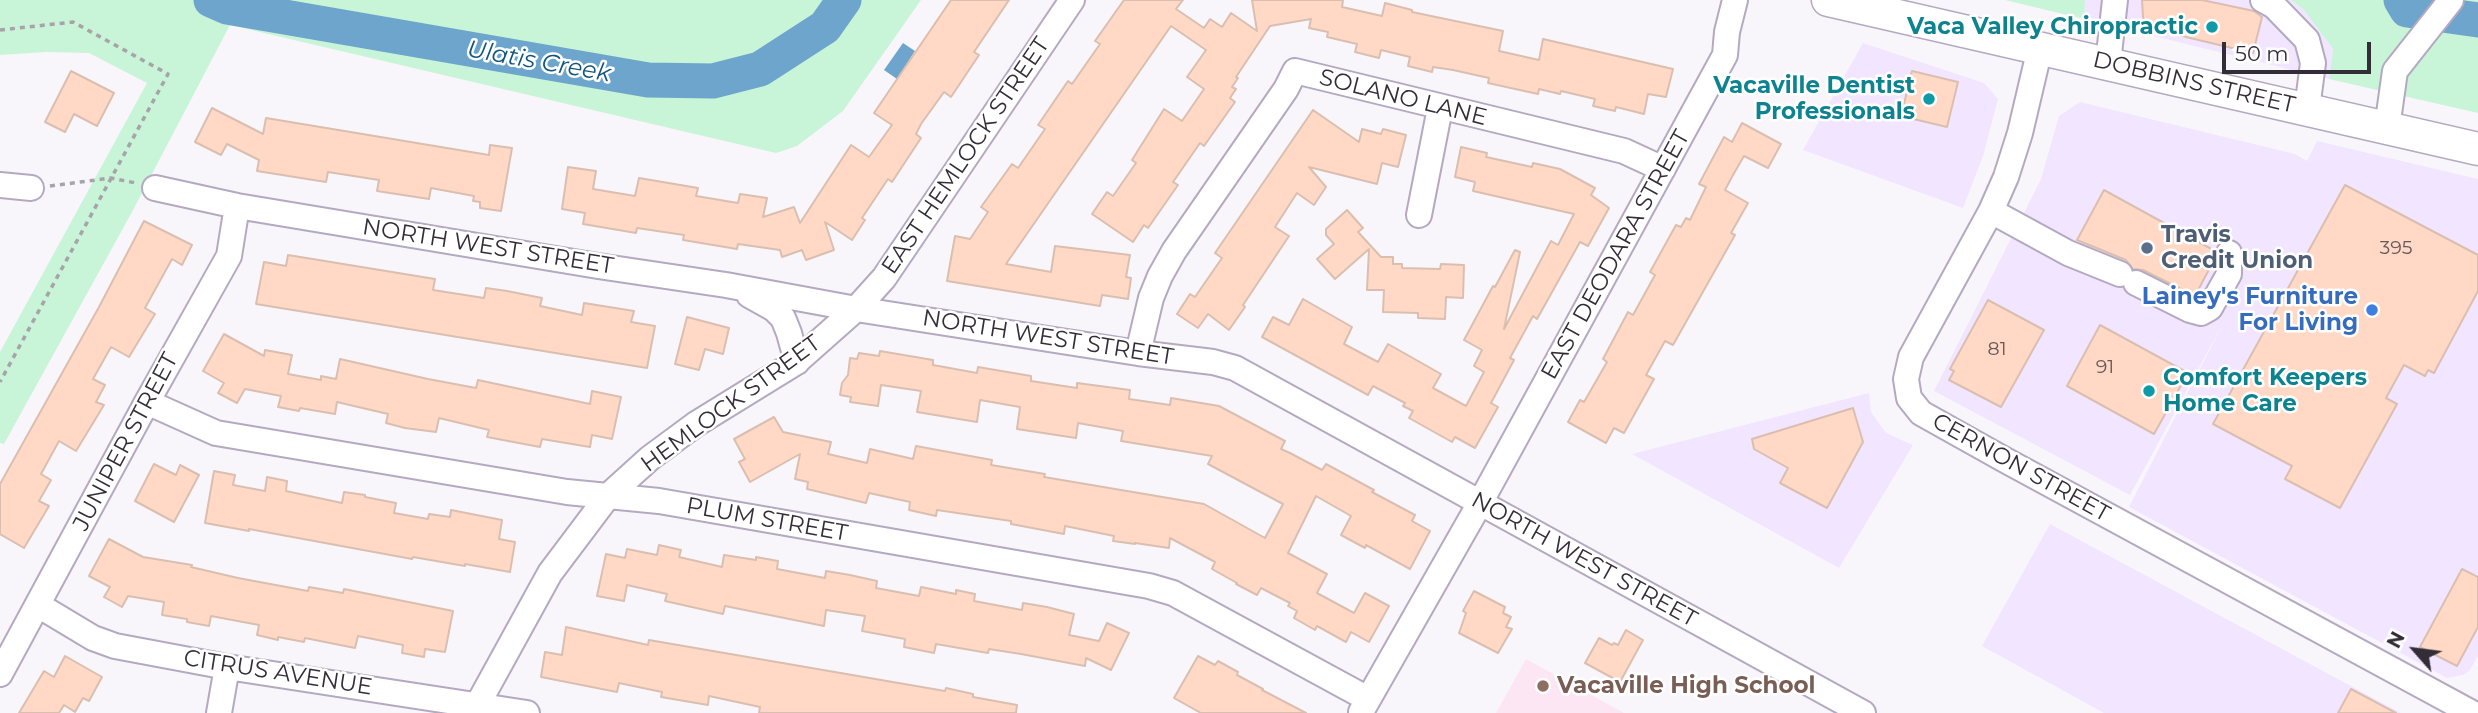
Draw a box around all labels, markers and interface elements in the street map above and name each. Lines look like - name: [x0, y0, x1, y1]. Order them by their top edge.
- place label: Vaca Valley Chiropractic: [1907, 13, 2198, 41]
- marker: Vaca Valley Chiropractic: [2204, 19, 2220, 35]
- scale bar: [2226, 28, 2375, 72]
- street label: EAST HEMLOCK STREET: [876, 32, 1056, 280]
- water label: Ulatis Creek: [465, 35, 613, 89]
- text: 50 m: [2235, 41, 2289, 66]
- street label: DOBBINS STREET: [2090, 46, 2298, 120]
- street label: SOLANO LANE: [1316, 64, 1490, 132]
- place label: Vacaville Dentist Professionals: [1713, 72, 1915, 126]
- marker: Vacaville Dentist Professionals: [1921, 91, 1937, 107]
- street label: EAST DEODARA STREET: [1536, 126, 1696, 384]
- street label: NORTH WEST STREET: [361, 214, 615, 280]
- place label: Travis Credit Union: [2161, 221, 2313, 275]
- house number: 395: [2379, 237, 2413, 259]
- marker: Travis Credit Union: [2139, 240, 2155, 256]
- place label: Lainey's Furniture For Living: [2142, 283, 2358, 337]
- marker: Lainey's Furniture For Living: [2364, 302, 2380, 318]
- street label: NORTH WEST STREET: [921, 305, 1175, 371]
- street label: HEMLOCK STREET: [636, 330, 826, 478]
- house number: 81: [1988, 338, 2006, 360]
- street label: JUNIPER STREET: [67, 348, 185, 536]
- house number: 91: [2096, 356, 2114, 378]
- place label: Comfort Keepers Home Care: [2163, 364, 2367, 418]
- marker: Comfort Keepers Home Care: [2141, 383, 2157, 399]
- street label: CERNON STREET: [1927, 408, 2115, 528]
- street label: NORTH WEST STREET: [1466, 486, 1702, 634]
- street label: PLUM STREET: [684, 492, 850, 548]
- north arrow: [2380, 615, 2450, 685]
- text: N: [2382, 628, 2410, 652]
- street label: CITRUS AVENUE: [182, 644, 374, 702]
- place label: Vacaville High School: [1557, 672, 1816, 700]
- marker: Vacaville High School: [1535, 678, 1551, 694]

